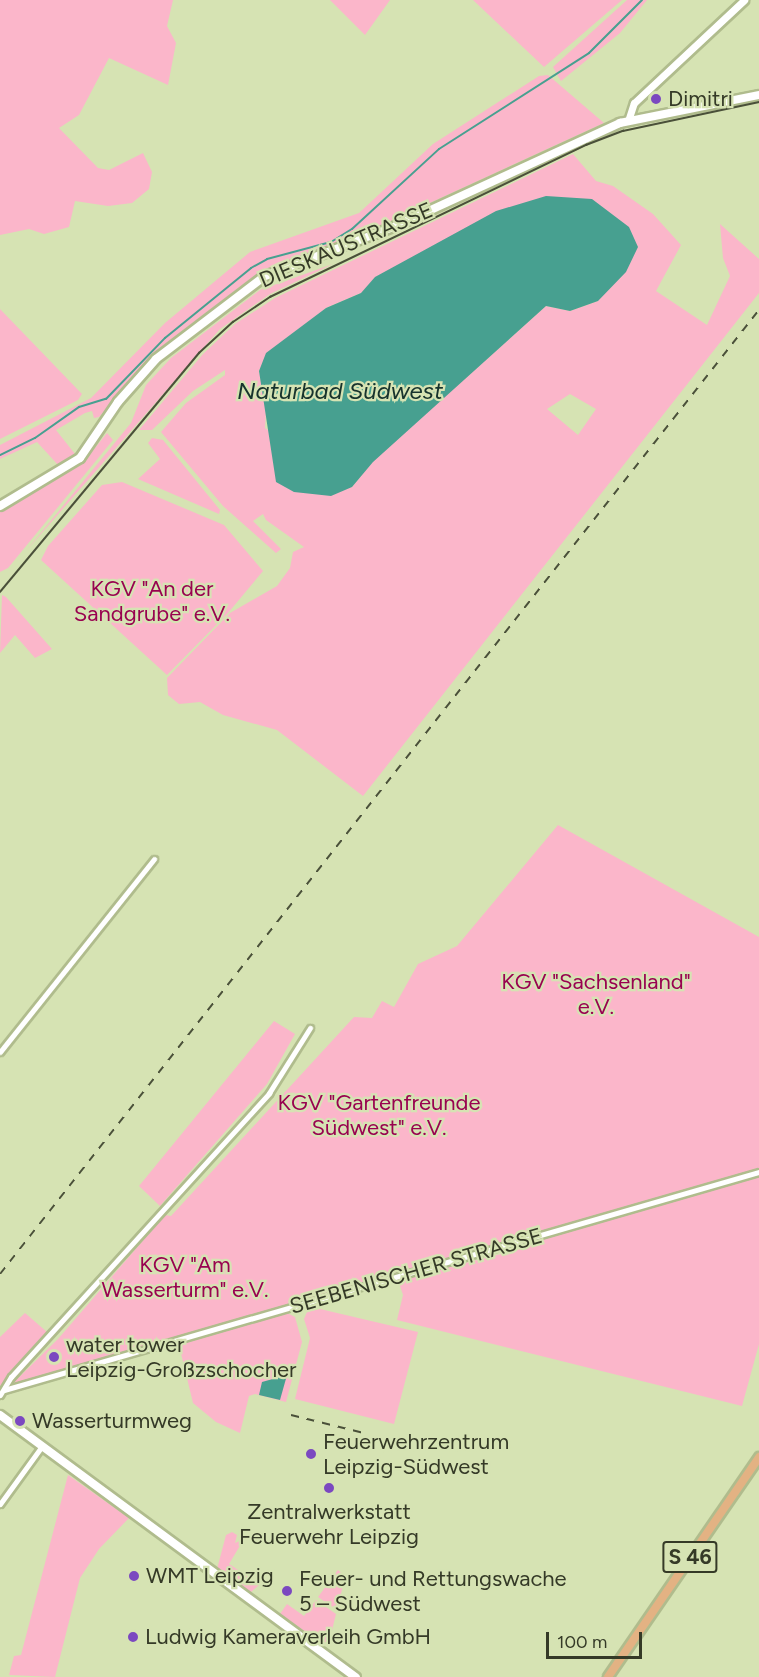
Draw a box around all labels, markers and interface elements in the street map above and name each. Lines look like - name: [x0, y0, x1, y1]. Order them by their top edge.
- place label: Dimitri: [668, 86, 733, 112]
- marker: Dimitri: [649, 92, 663, 106]
- street label: DIESKAUSTRASSE: [255, 197, 437, 293]
- water label: Naturbad Südwest: [237, 377, 443, 405]
- park label: KGV "An der Sandgrube" e.V.: [74, 575, 230, 626]
- park label: KGV "Sachsenland" e.V.: [501, 968, 691, 1020]
- park label: KGV "Gartenfreunde Südwest" e.V.: [278, 1089, 480, 1140]
- street label: SEEBENISCHER STRASSE: [287, 1222, 545, 1320]
- park label: KGV "Am Wasserturm" e.V.: [101, 1251, 269, 1302]
- place label: water tower Leipzig-Großzschocher: [66, 1331, 296, 1382]
- marker: water tower Leipzig-Großzschocher: [47, 1350, 61, 1364]
- place label: Wasserturmweg: [32, 1408, 192, 1434]
- marker: Wasserturmweg: [13, 1414, 27, 1428]
- place label: Feuerwehrzentrum Leipzig-Südwest: [323, 1428, 509, 1480]
- marker: Feuerwehrzentrum Leipzig-Südwest: [304, 1447, 318, 1461]
- marker: Zentralwerkstatt Feuerwehr Leipzig: [322, 1481, 336, 1495]
- place label: Zentralwerkstatt Feuerwehr Leipzig: [239, 1498, 419, 1550]
- road number: S 46: [662, 1539, 718, 1575]
- place label: WMT Leipzig: [146, 1563, 274, 1589]
- place label: Feuer- und Rettungswache 5 – Südwest: [299, 1565, 567, 1616]
- marker: WMT Leipzig: [127, 1569, 141, 1583]
- marker: Feuer- und Rettungswache 5 – Südwest: [280, 1584, 294, 1598]
- scale bar: [549, 1620, 645, 1658]
- place label: Ludwig Kameraverleih GmbH: [145, 1624, 431, 1650]
- marker: Ludwig Kameraverleih GmbH: [126, 1630, 140, 1644]
- text: 100 m: [557, 1631, 607, 1653]

